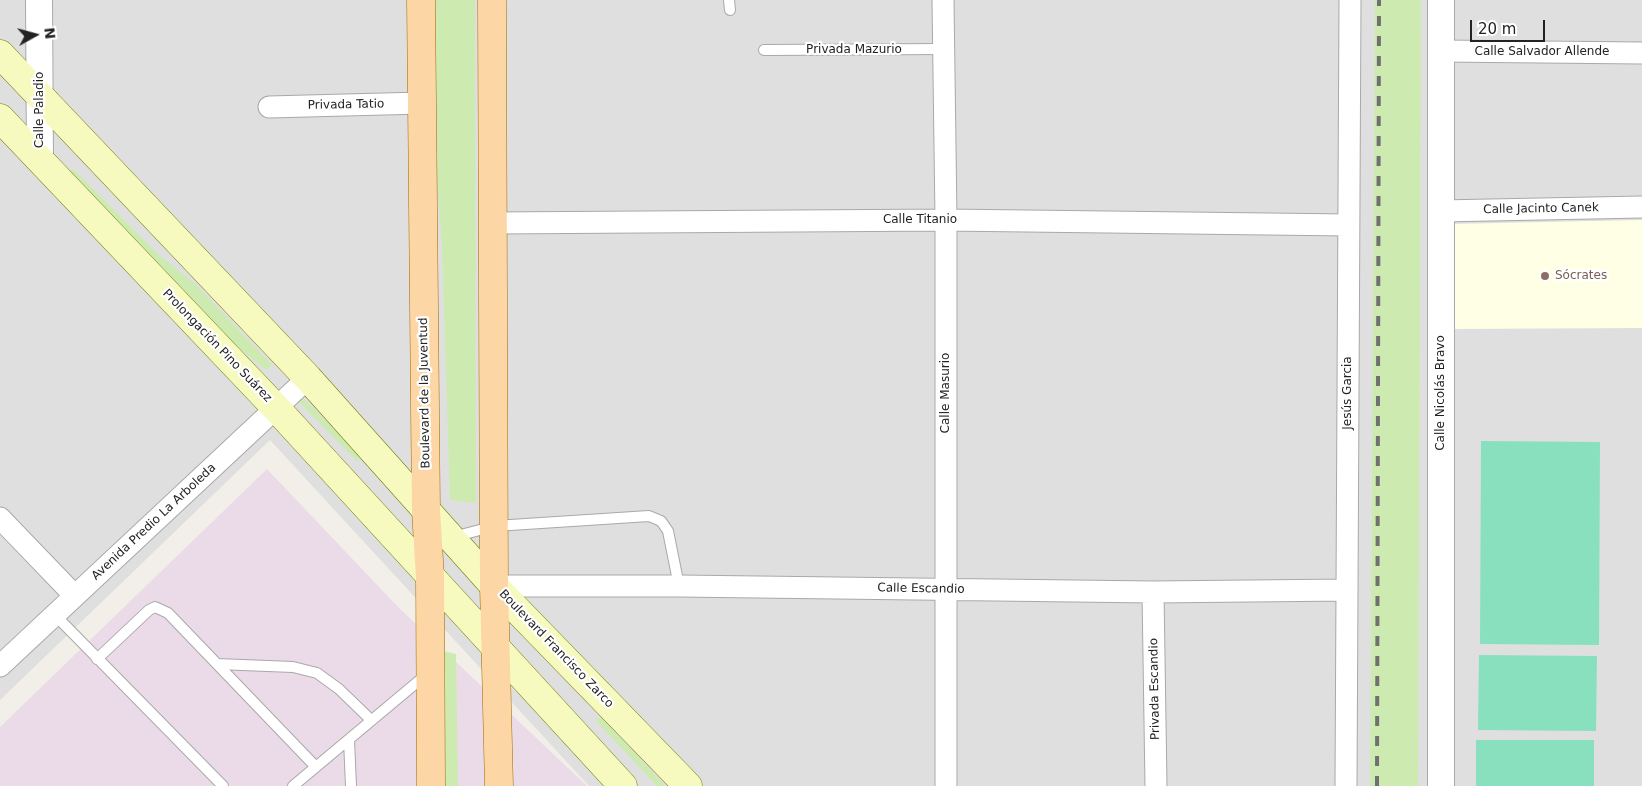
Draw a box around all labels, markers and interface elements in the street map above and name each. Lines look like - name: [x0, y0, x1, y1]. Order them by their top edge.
- north arrow: [10, 10, 60, 60]
- scale bar: [1472, 10, 1547, 42]
- text: 20 m: [1478, 20, 1516, 38]
- text: N: [41, 26, 59, 40]
- street label: Privada Mazurio: [806, 43, 902, 57]
- street label: Calle Salvador Allende: [1475, 45, 1609, 59]
- street label: Calle Paladio: [33, 72, 47, 148]
- street label: Privada Tatio: [308, 97, 384, 113]
- street label: Calle Jacinto Canek: [1483, 201, 1599, 217]
- street label: Calle Titanio: [883, 213, 957, 227]
- place label: Sócrates: [1555, 269, 1607, 283]
- marker: Sócrates: [1539, 270, 1551, 282]
- street label: Prolongación Pino Suárez: [159, 287, 275, 405]
- street label: Boulevard de la Juventud: [416, 317, 434, 469]
- street label: Calle Nicolás Bravo: [1434, 335, 1448, 451]
- street label: Calle Masurio: [939, 353, 953, 433]
- street label: Jesús Garcia: [1341, 356, 1355, 430]
- street label: Avenida Predio La Arboleda: [89, 461, 219, 583]
- street label: Calle Escandio: [877, 581, 965, 597]
- street label: Boulevard Francisco Zarco: [496, 587, 616, 711]
- street label: Privada Escandio: [1147, 638, 1163, 740]

